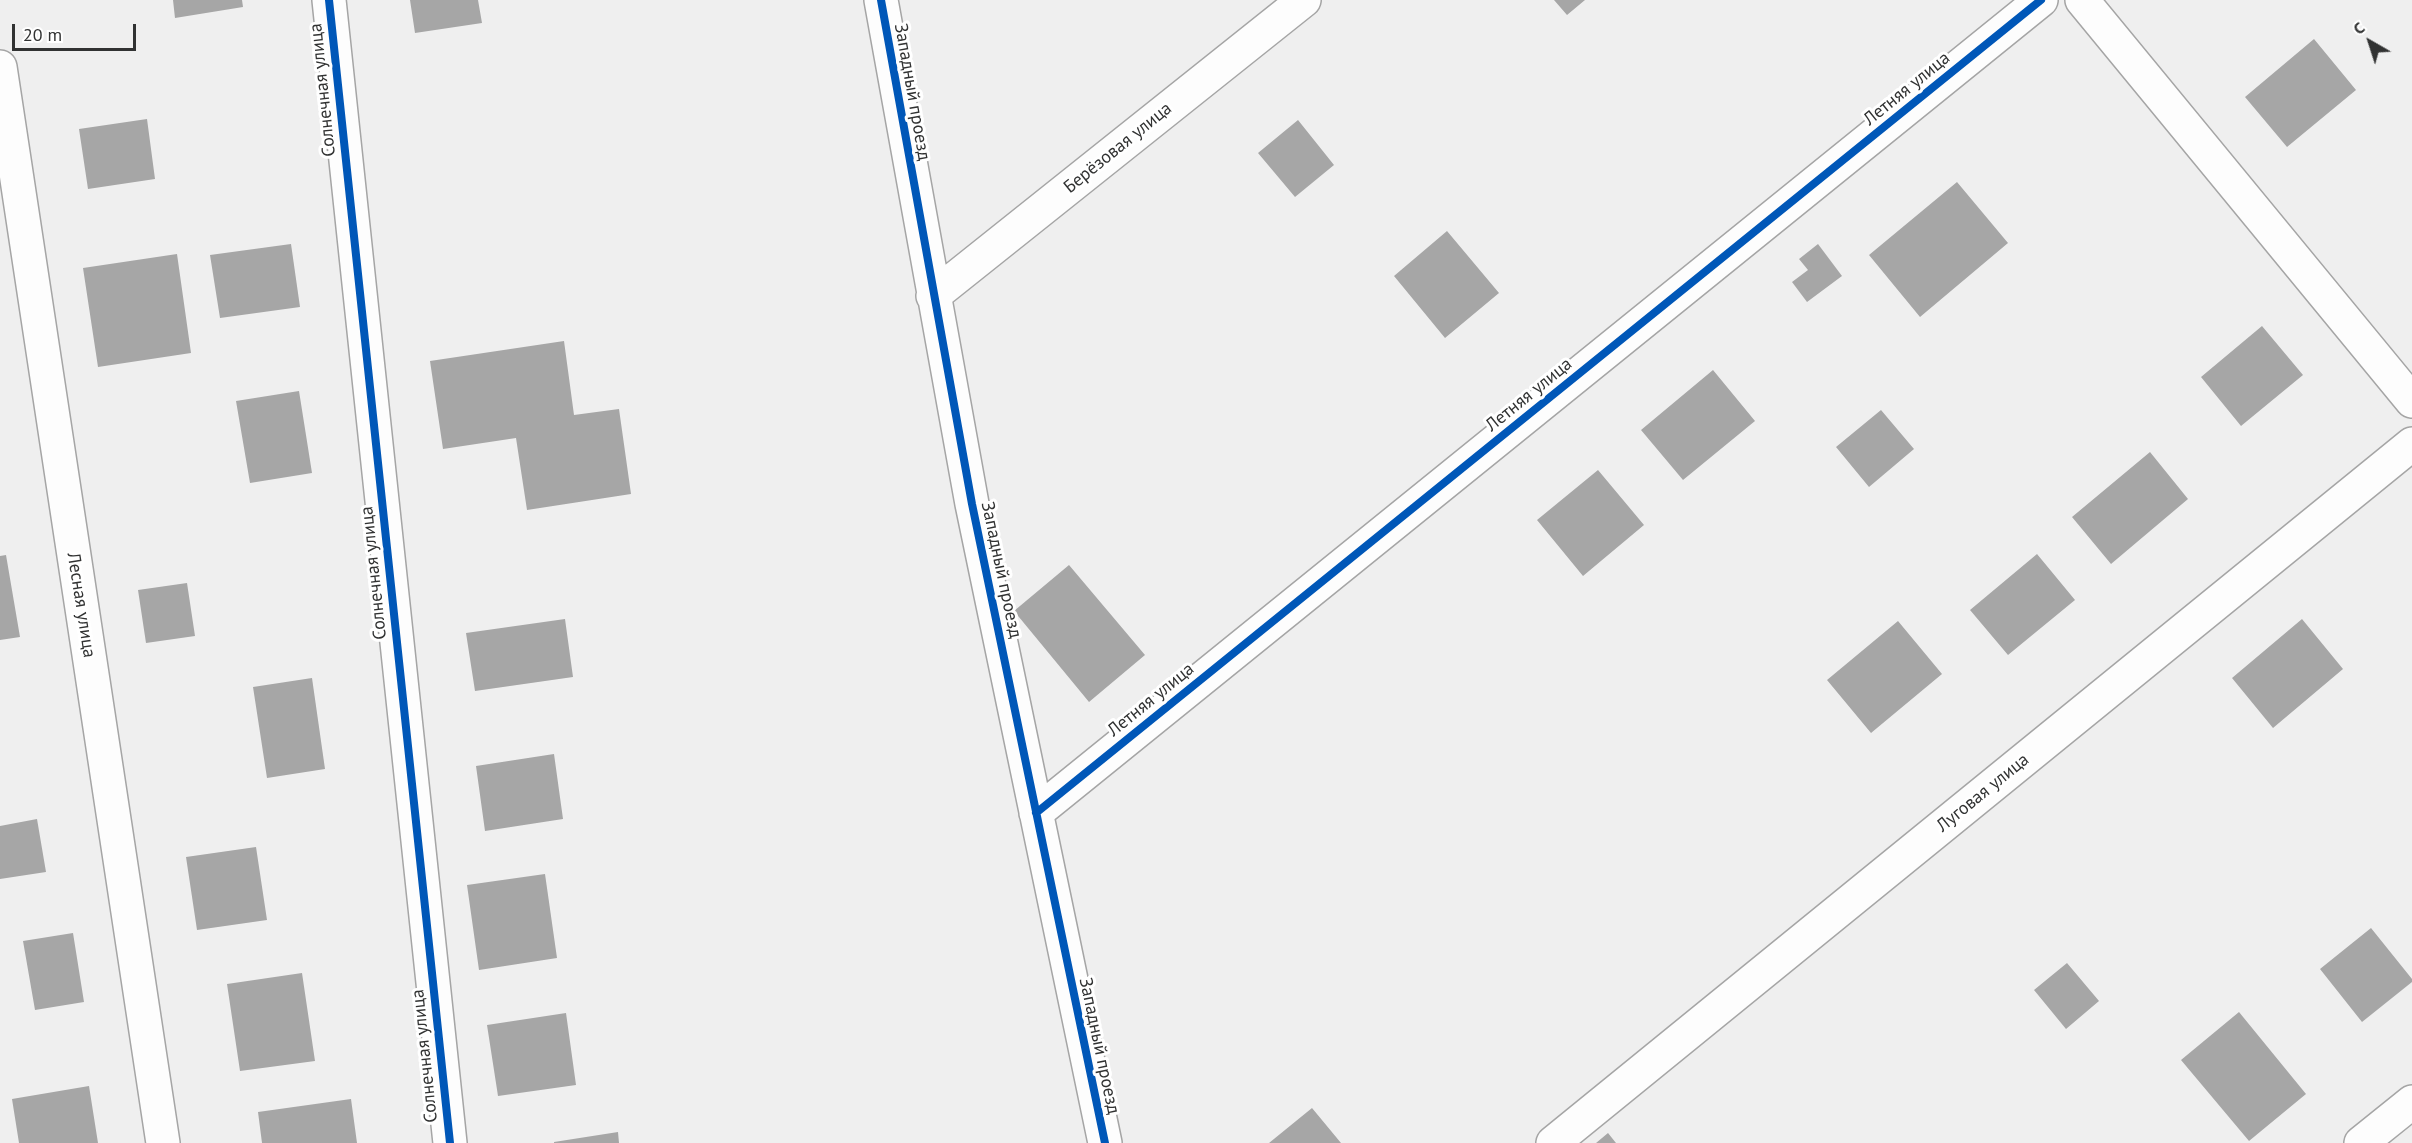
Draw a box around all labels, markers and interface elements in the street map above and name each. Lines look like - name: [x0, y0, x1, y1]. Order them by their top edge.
- scale bar: [15, 12, 140, 50]
- north arrow: [2340, 12, 2400, 72]
- text: С: [2349, 17, 2368, 39]
- street label: Солнечная улица: [305, 22, 341, 158]
- street label: Западный проезд: [889, 22, 935, 162]
- text: 20 m: [23, 23, 62, 46]
- street label: Летняя улица: [1859, 48, 1955, 130]
- street label: Берёзовая улица: [1060, 98, 1176, 198]
- street label: Летняя улица: [1481, 354, 1577, 436]
- street label: Западный проезд: [976, 500, 1026, 640]
- street label: Солнечная улица: [356, 505, 392, 641]
- street label: Лесная улица: [62, 551, 100, 659]
- street label: Летняя улица: [1103, 659, 1199, 741]
- street label: Луговая улица: [1932, 749, 2034, 837]
- street label: Западный проезд: [1074, 976, 1124, 1116]
- street label: Солнечная улица: [407, 988, 443, 1124]

